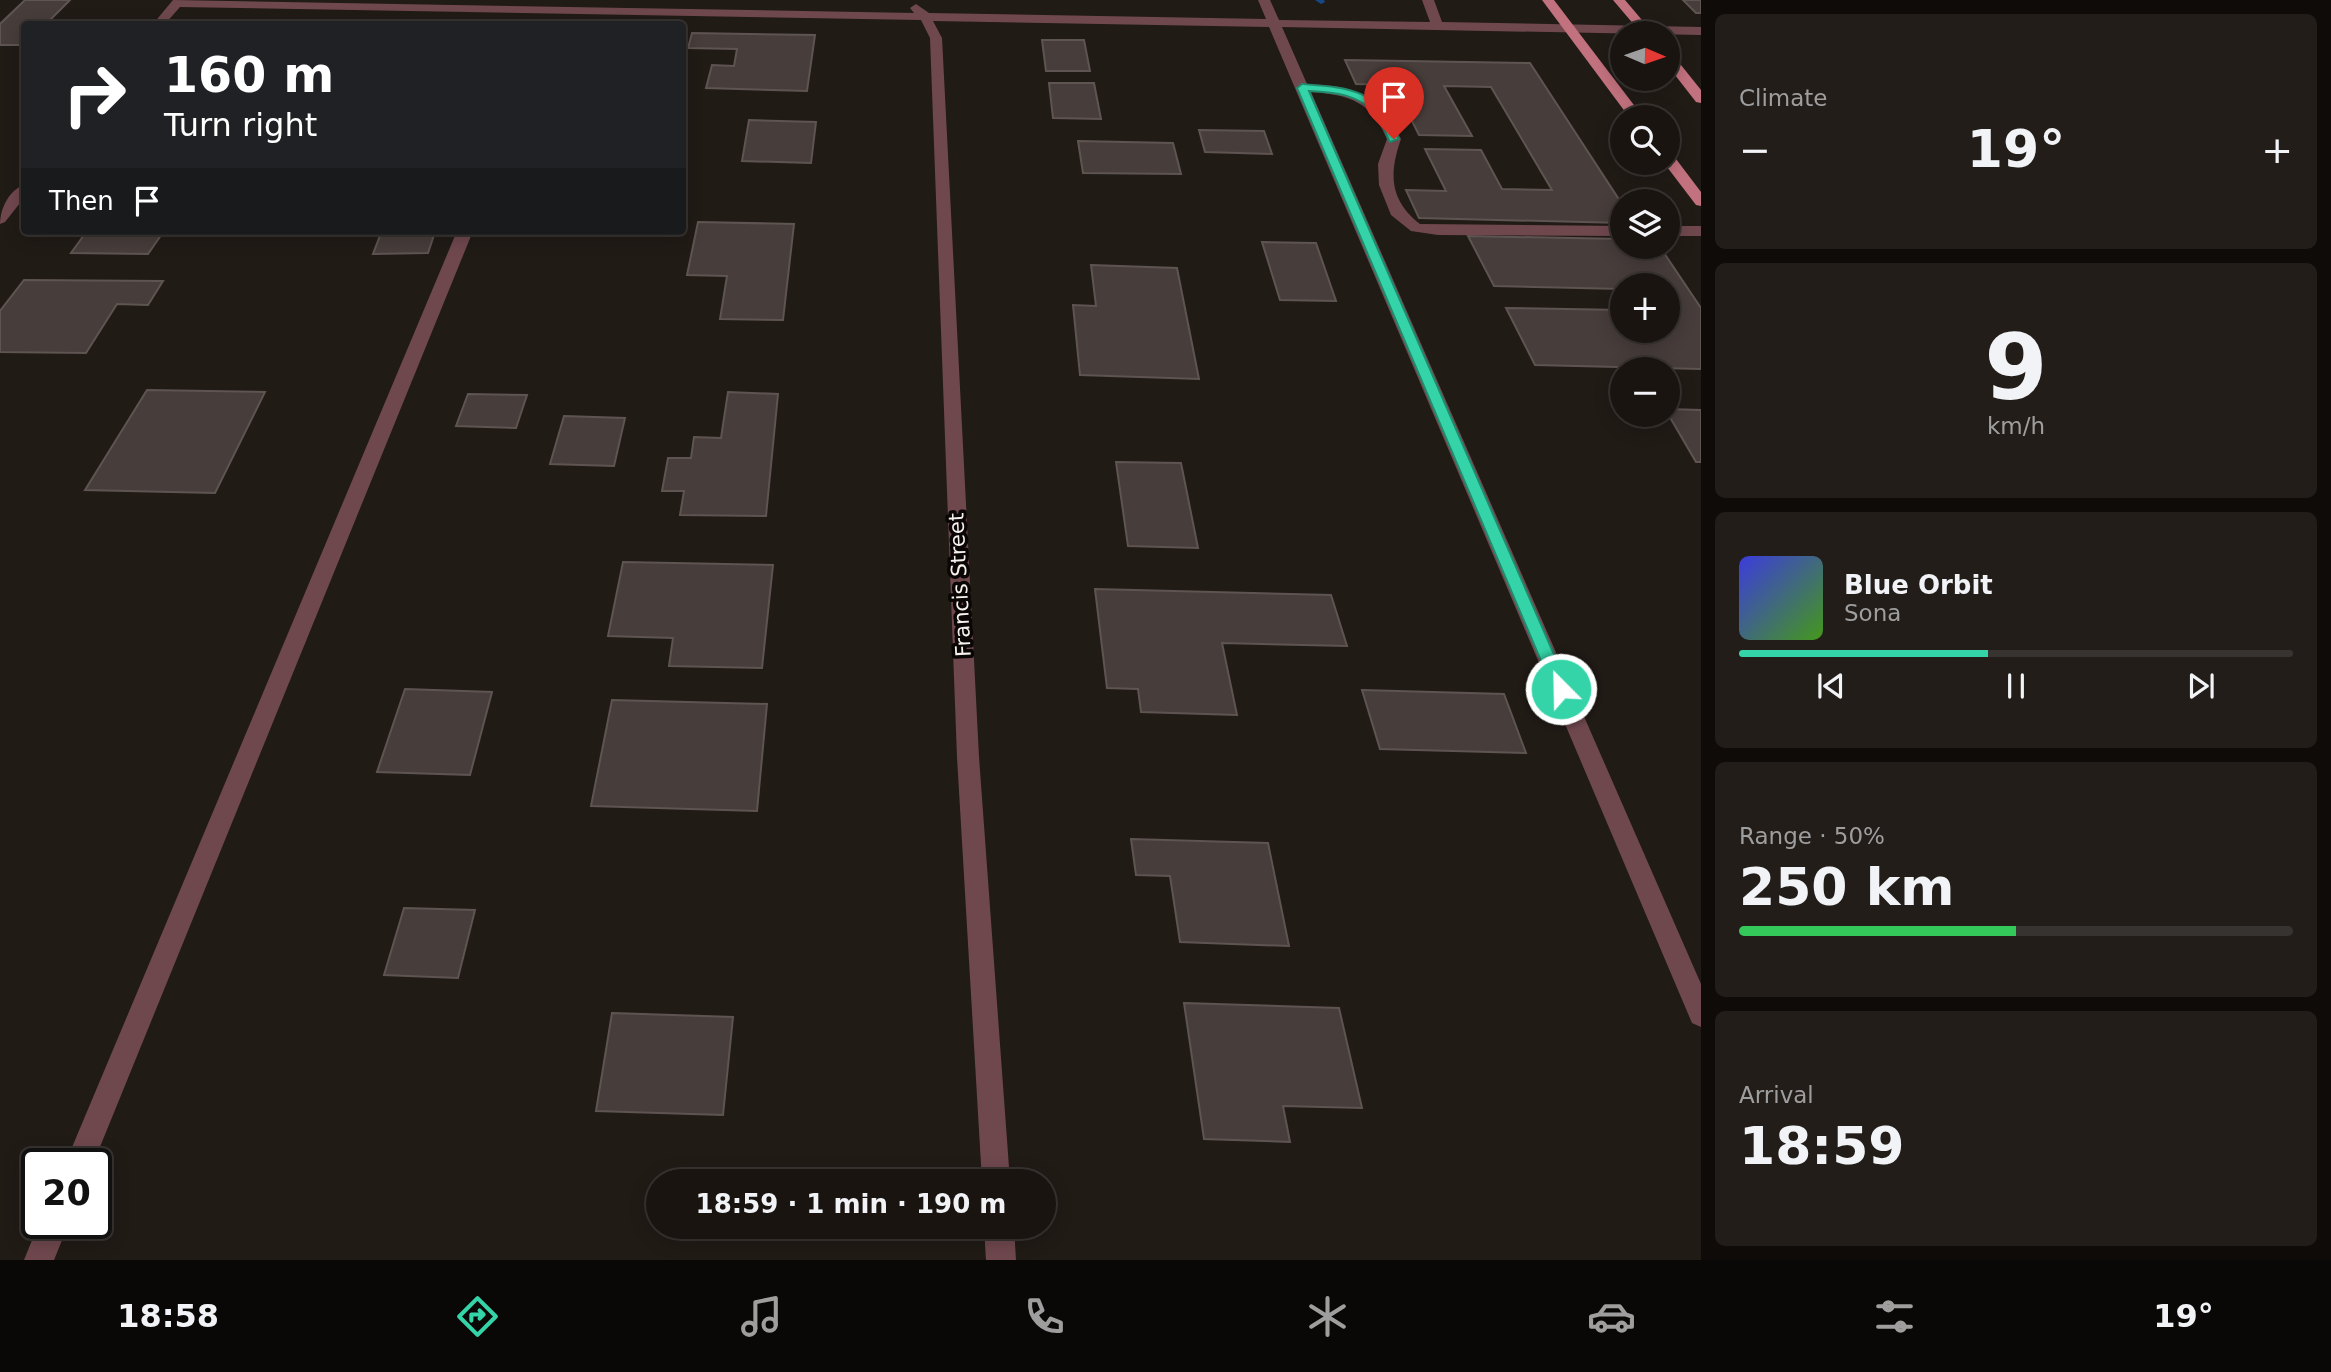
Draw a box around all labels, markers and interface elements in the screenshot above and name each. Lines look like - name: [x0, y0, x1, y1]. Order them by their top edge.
- north arrow: [1610, 21, 1680, 91]
- map controls: [1610, 21, 1680, 427]
- text: 160 m: [164, 47, 334, 104]
- icon: right: [49, 49, 140, 140]
- pin: [1364, 67, 1424, 139]
- icon: arrive: [1375, 78, 1413, 116]
- text: Climate: [1739, 85, 1828, 111]
- button: search: [1610, 105, 1680, 175]
- text: Turn right: [164, 106, 317, 144]
- text: 19°: [1967, 119, 2065, 179]
- text: −: [1739, 128, 1771, 172]
- text: +: [2261, 128, 2293, 172]
- icon: arrive: [128, 182, 166, 220]
- text: Then: [49, 186, 114, 216]
- button: layers: [1610, 189, 1680, 259]
- button: +: [1610, 273, 1680, 343]
- text: 9: [1984, 315, 2048, 420]
- button: −: [1610, 357, 1680, 427]
- text: km/h: [1987, 413, 2045, 439]
- street label: Francis Street: [944, 512, 976, 658]
- text: Blue Orbit: [1844, 570, 1993, 600]
- text: Sona: [1844, 600, 1901, 626]
- position arrow: [1524, 652, 1598, 726]
- icon: previous: [1812, 667, 1850, 705]
- icon: pause: [1997, 667, 2035, 705]
- icon: next: [2182, 667, 2220, 705]
- text: Range · 50%: [1739, 823, 1885, 849]
- text: 250 km: [1739, 857, 1954, 917]
- text: Arrival: [1739, 1082, 1814, 1108]
- text: 18:59: [1739, 1116, 1905, 1176]
- speed limit sign: 20: [21, 1148, 112, 1239]
- text: 18:59 · 1 min · 190 m: [696, 1189, 1006, 1219]
- icon: directions: [453, 1292, 502, 1341]
- icon: music: [737, 1292, 786, 1341]
- icon: phone: [1020, 1292, 1069, 1341]
- icon: climate: [1303, 1292, 1352, 1341]
- icon: car: [1587, 1292, 1636, 1341]
- icon: filters: [1870, 1292, 1919, 1341]
- text: 18:58: [117, 1297, 219, 1335]
- text: 19°: [2153, 1297, 2214, 1335]

